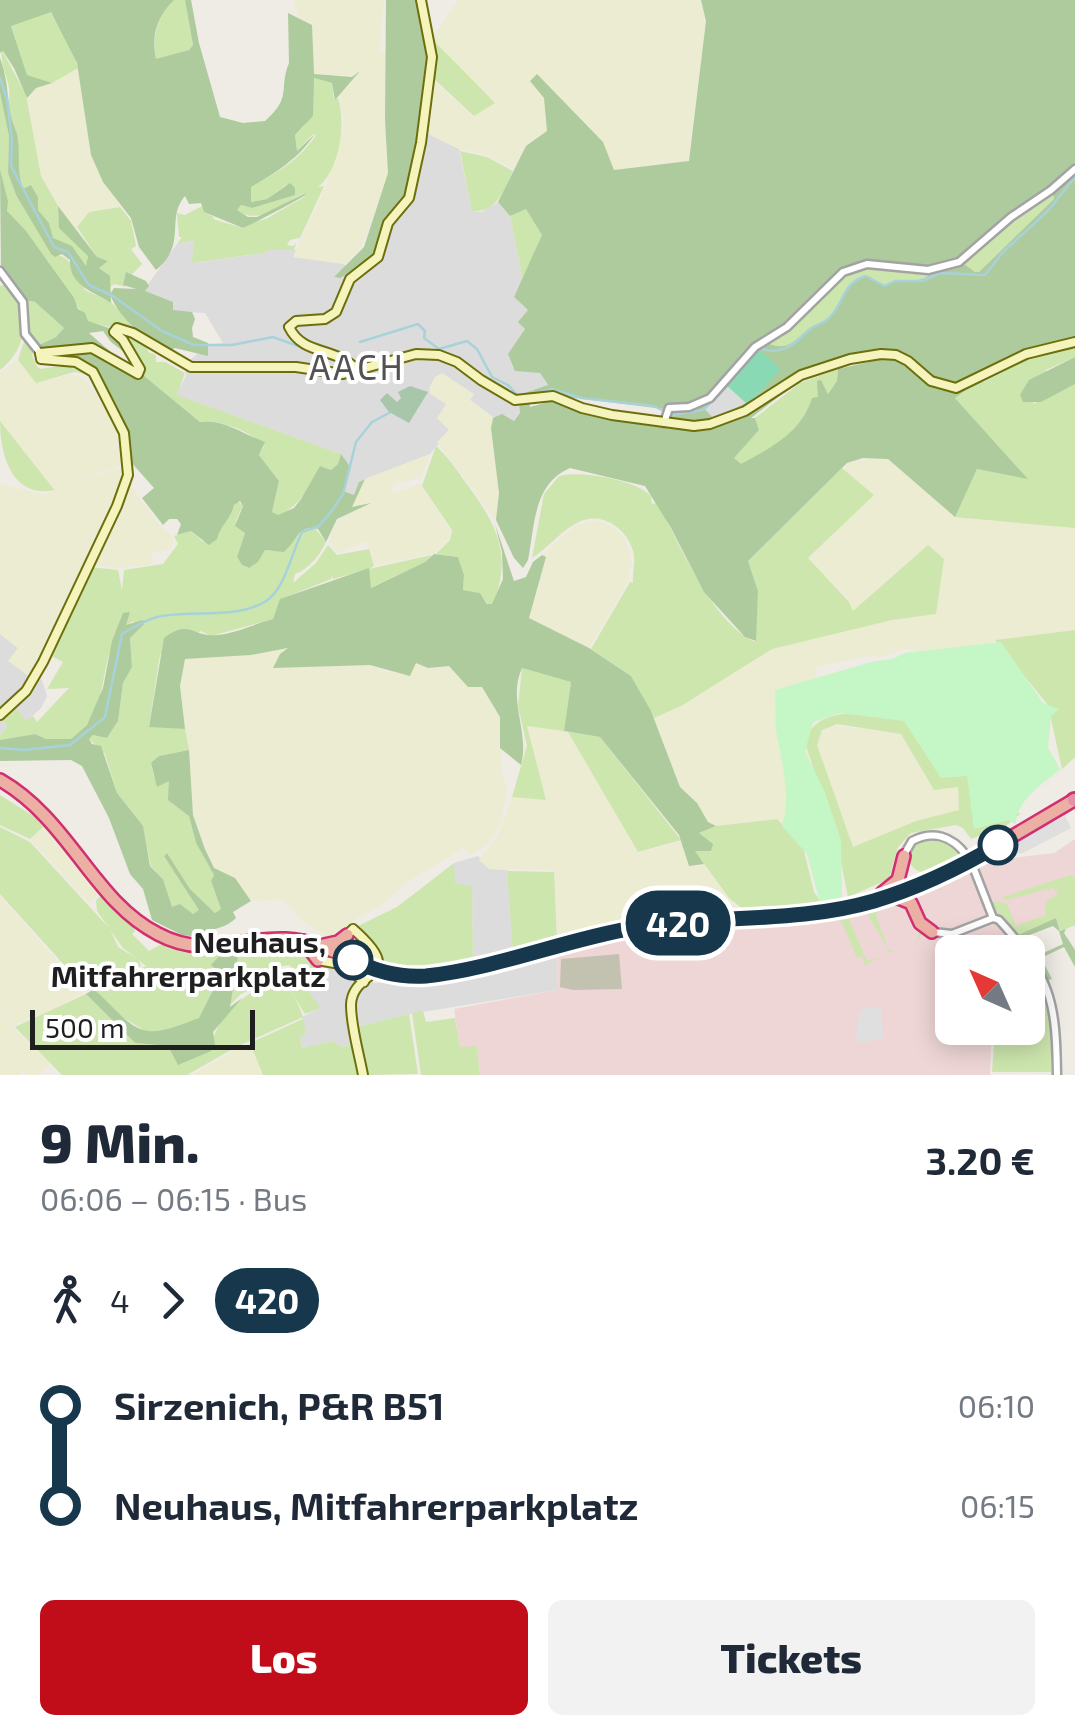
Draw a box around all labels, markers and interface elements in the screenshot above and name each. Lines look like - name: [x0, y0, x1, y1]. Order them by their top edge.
- district label: AACH: [309, 345, 405, 387]
- unlabelled marker: [979, 826, 1017, 864]
- line badge: 420: [620, 890, 736, 956]
- text: 420: [646, 902, 710, 944]
- place label: Neuhaus, Mitfahrerparkplatz: [51, 923, 326, 993]
- north arrow: [935, 935, 1045, 1045]
- map controls: [935, 935, 1045, 1045]
- marker: Neuhaus, Mitfahrerparkplatz: [334, 941, 372, 979]
- scale bar: [30, 1005, 255, 1050]
- text: 500 m: [45, 1010, 125, 1044]
- text: 9 Min.: [40, 1108, 200, 1174]
- text: 3.20 €: [926, 1137, 1035, 1183]
- text: 06:06 – 06:15 · Bus: [40, 1179, 307, 1217]
- icon: walk: [40, 1273, 95, 1328]
- icon: forward: [145, 1273, 200, 1328]
- text: 420: [235, 1279, 299, 1321]
- text: 4: [110, 1281, 130, 1319]
- text: Sirzenich, P&R B51: [114, 1382, 444, 1428]
- text: 06:10: [958, 1386, 1035, 1424]
- text: Neuhaus, Mitfahrerparkplatz: [114, 1482, 639, 1528]
- text: 06:15: [960, 1486, 1035, 1524]
- button: Los: [40, 1600, 528, 1715]
- button: Tickets: [548, 1600, 1035, 1715]

